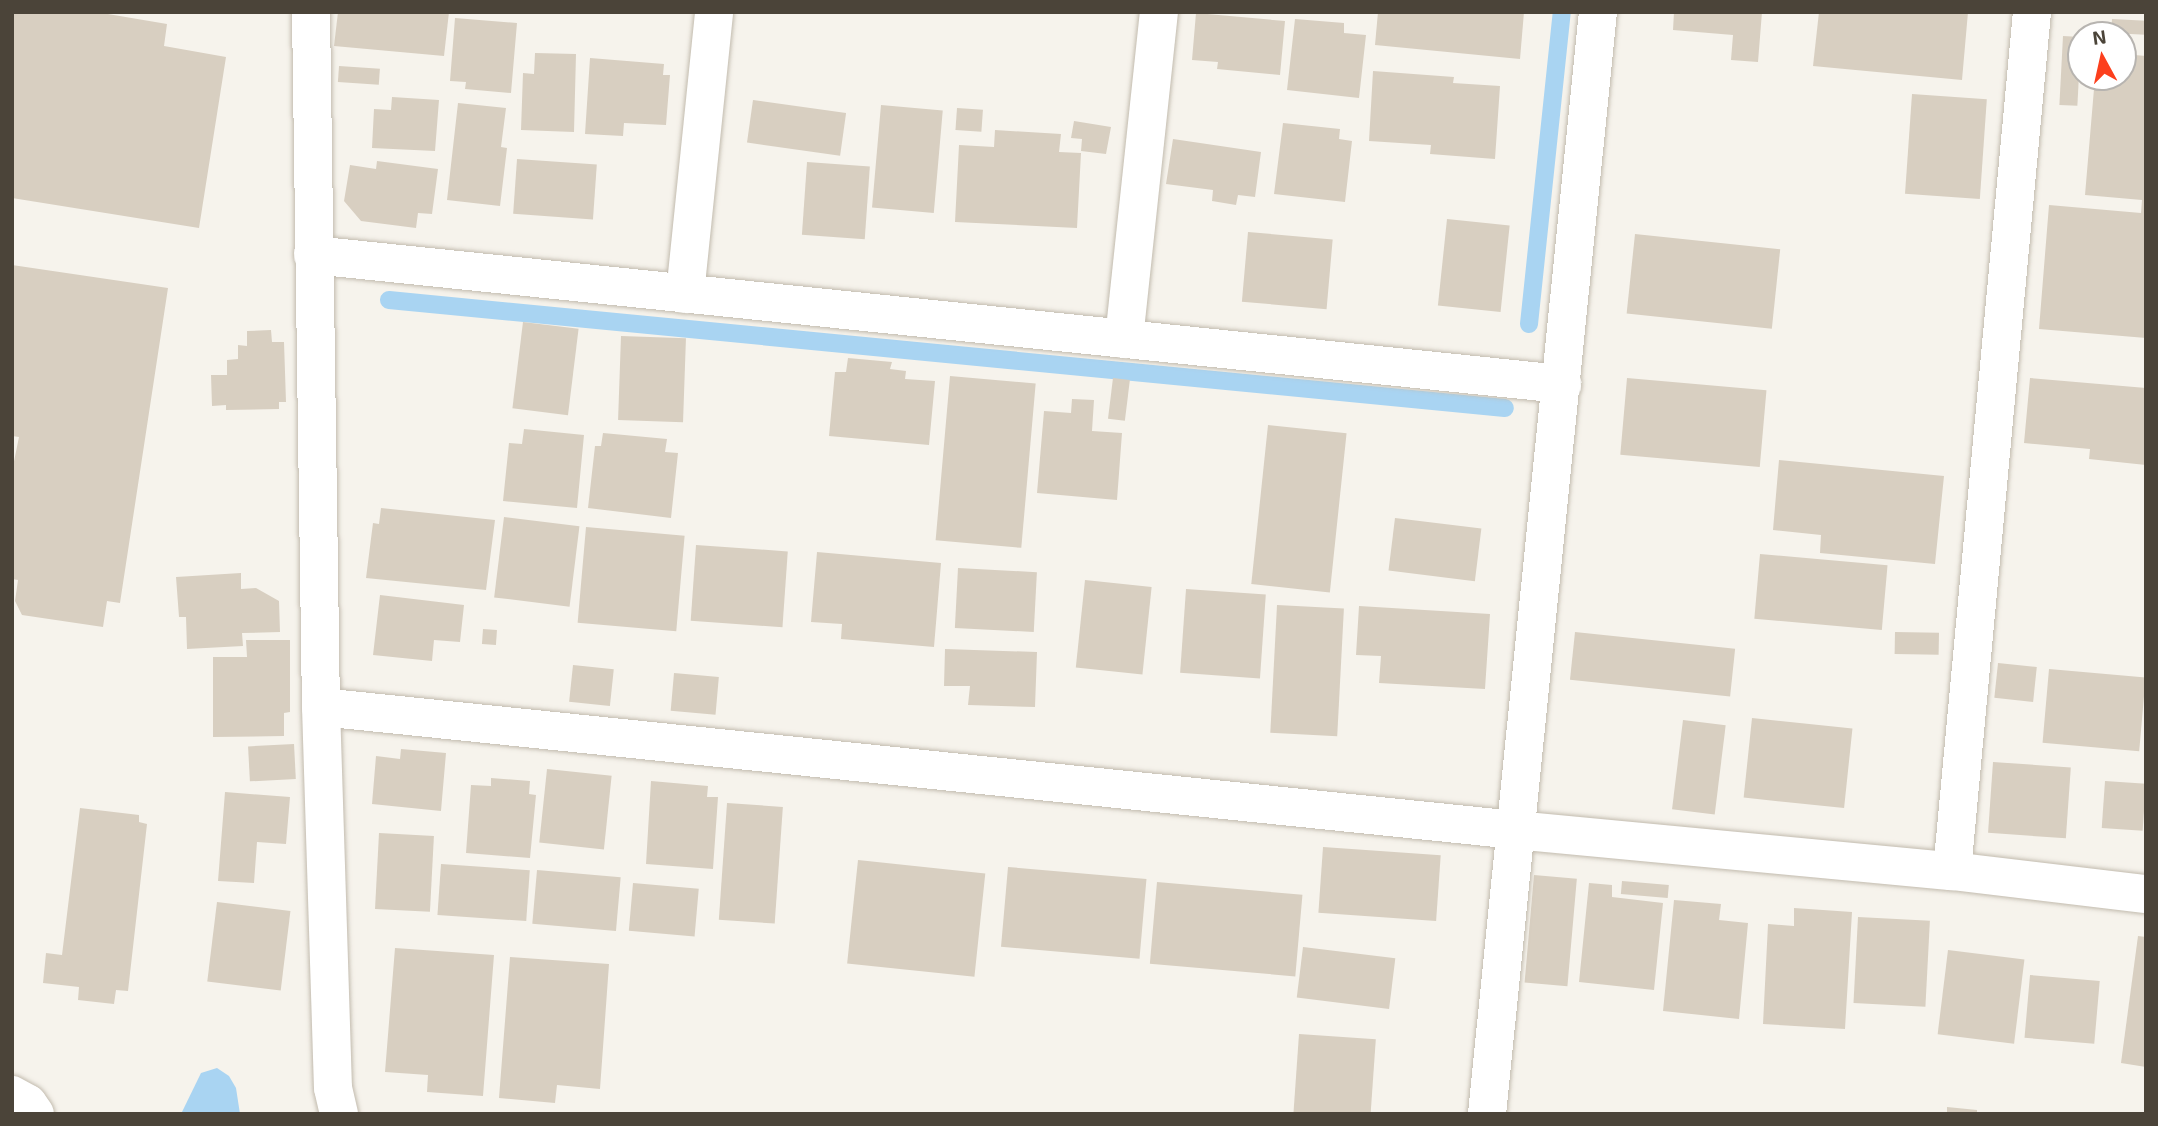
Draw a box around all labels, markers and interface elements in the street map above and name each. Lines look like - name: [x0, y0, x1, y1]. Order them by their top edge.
- north arrow: [2067, 21, 2137, 91]
- text: N: [2091, 24, 2108, 49]

